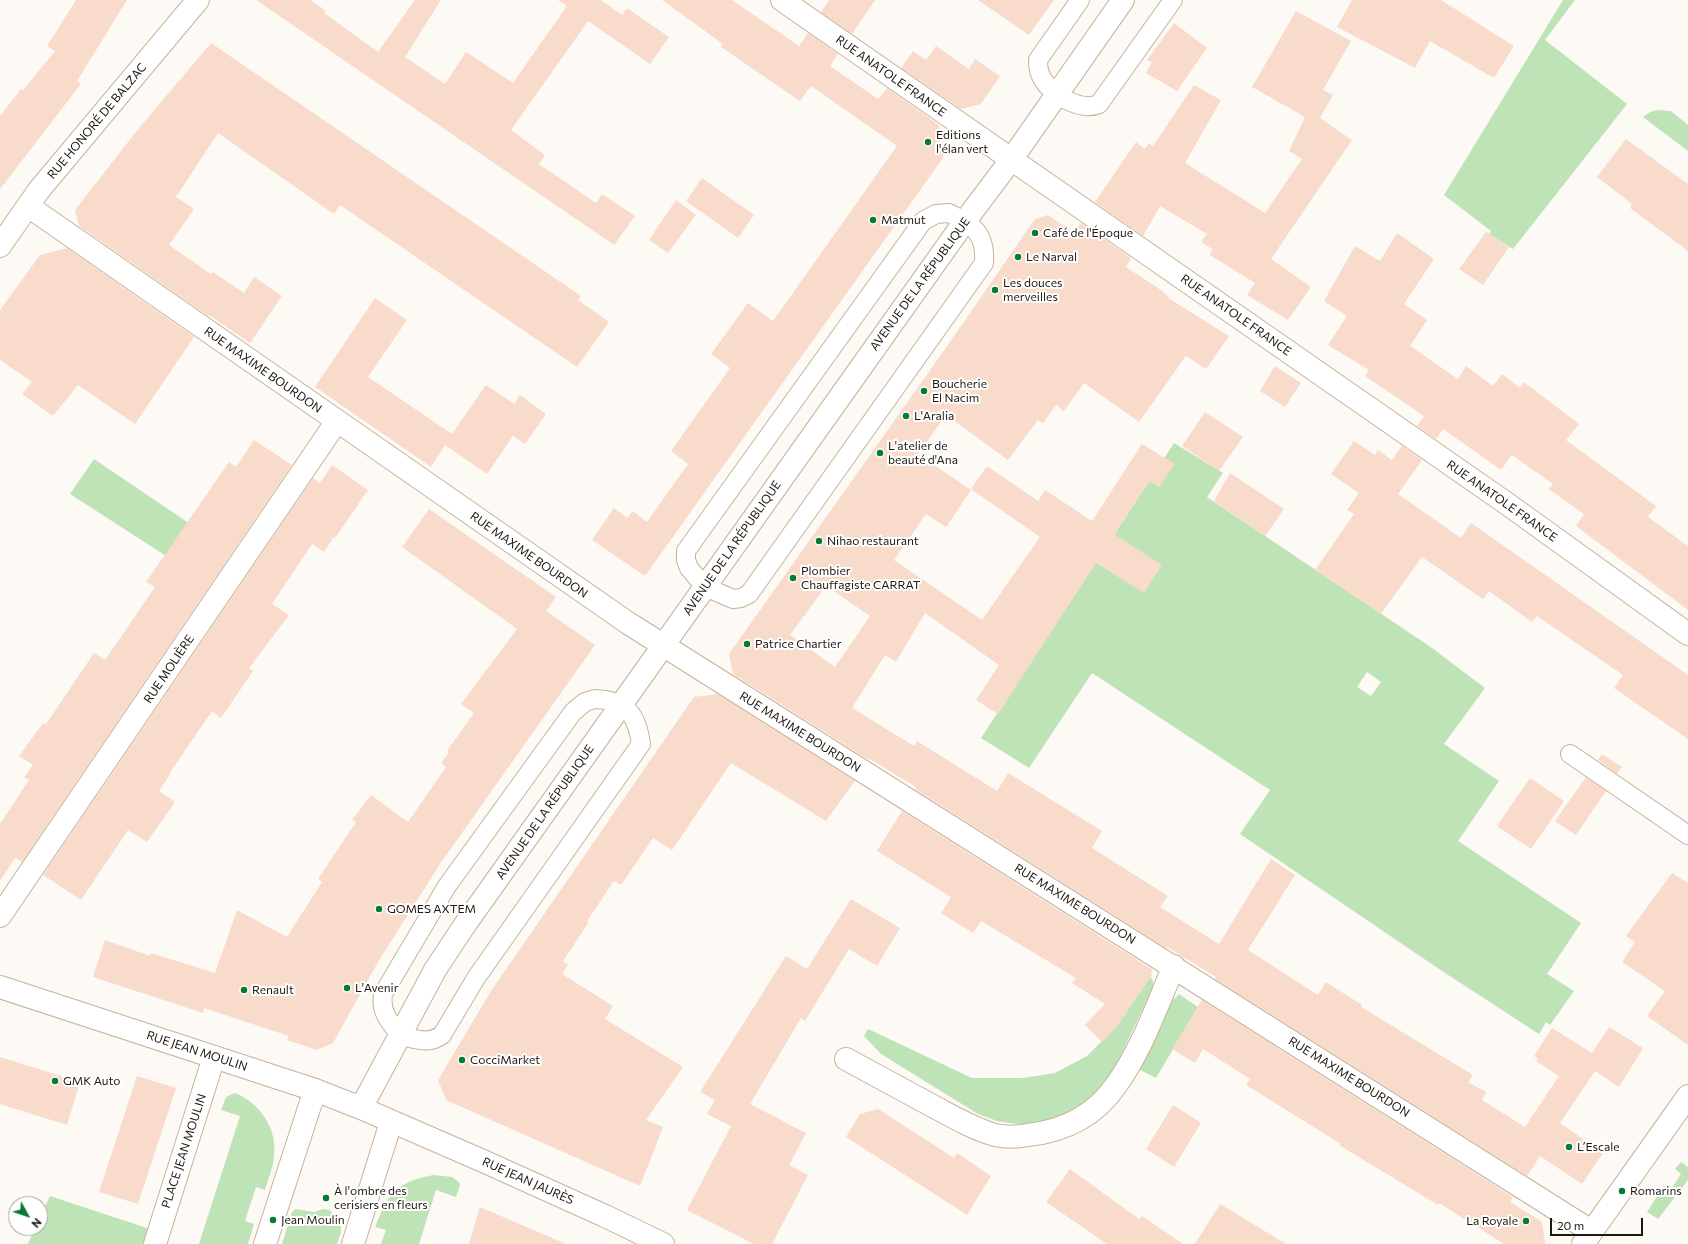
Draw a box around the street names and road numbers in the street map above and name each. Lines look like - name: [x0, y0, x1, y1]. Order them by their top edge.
- street label: RUE ANATOLE FRANCE: [833, 32, 949, 120]
- street label: RUE HONORÉ DE BALZAC: [44, 60, 150, 182]
- street label: AVENUE DE LA RÉPUBLIQUE: [867, 215, 973, 353]
- street label: RUE ANATOLE FRANCE: [1178, 271, 1294, 359]
- street label: RUE MAXIME BOURDON: [201, 324, 325, 416]
- street label: RUE ANATOLE FRANCE: [1444, 457, 1560, 545]
- street label: AVENUE DE LA RÉPUBLIQUE: [680, 478, 784, 618]
- street label: RUE MAXIME BOURDON: [467, 509, 591, 601]
- street label: RUE MOLIÈRE: [141, 632, 197, 706]
- street label: RUE MAXIME BOURDON: [737, 689, 863, 775]
- street label: AVENUE DE LA RÉPUBLIQUE: [493, 742, 597, 882]
- street label: RUE MAXIME BOURDON: [1012, 861, 1138, 947]
- street label: RUE JEAN MOULIN: [145, 1028, 249, 1074]
- street label: RUE MAXIME BOURDON: [1286, 1034, 1412, 1120]
- street label: PLACE JEAN MOULIN: [159, 1092, 209, 1210]
- street label: RUE JEAN JAURÈS: [480, 1154, 576, 1208]

